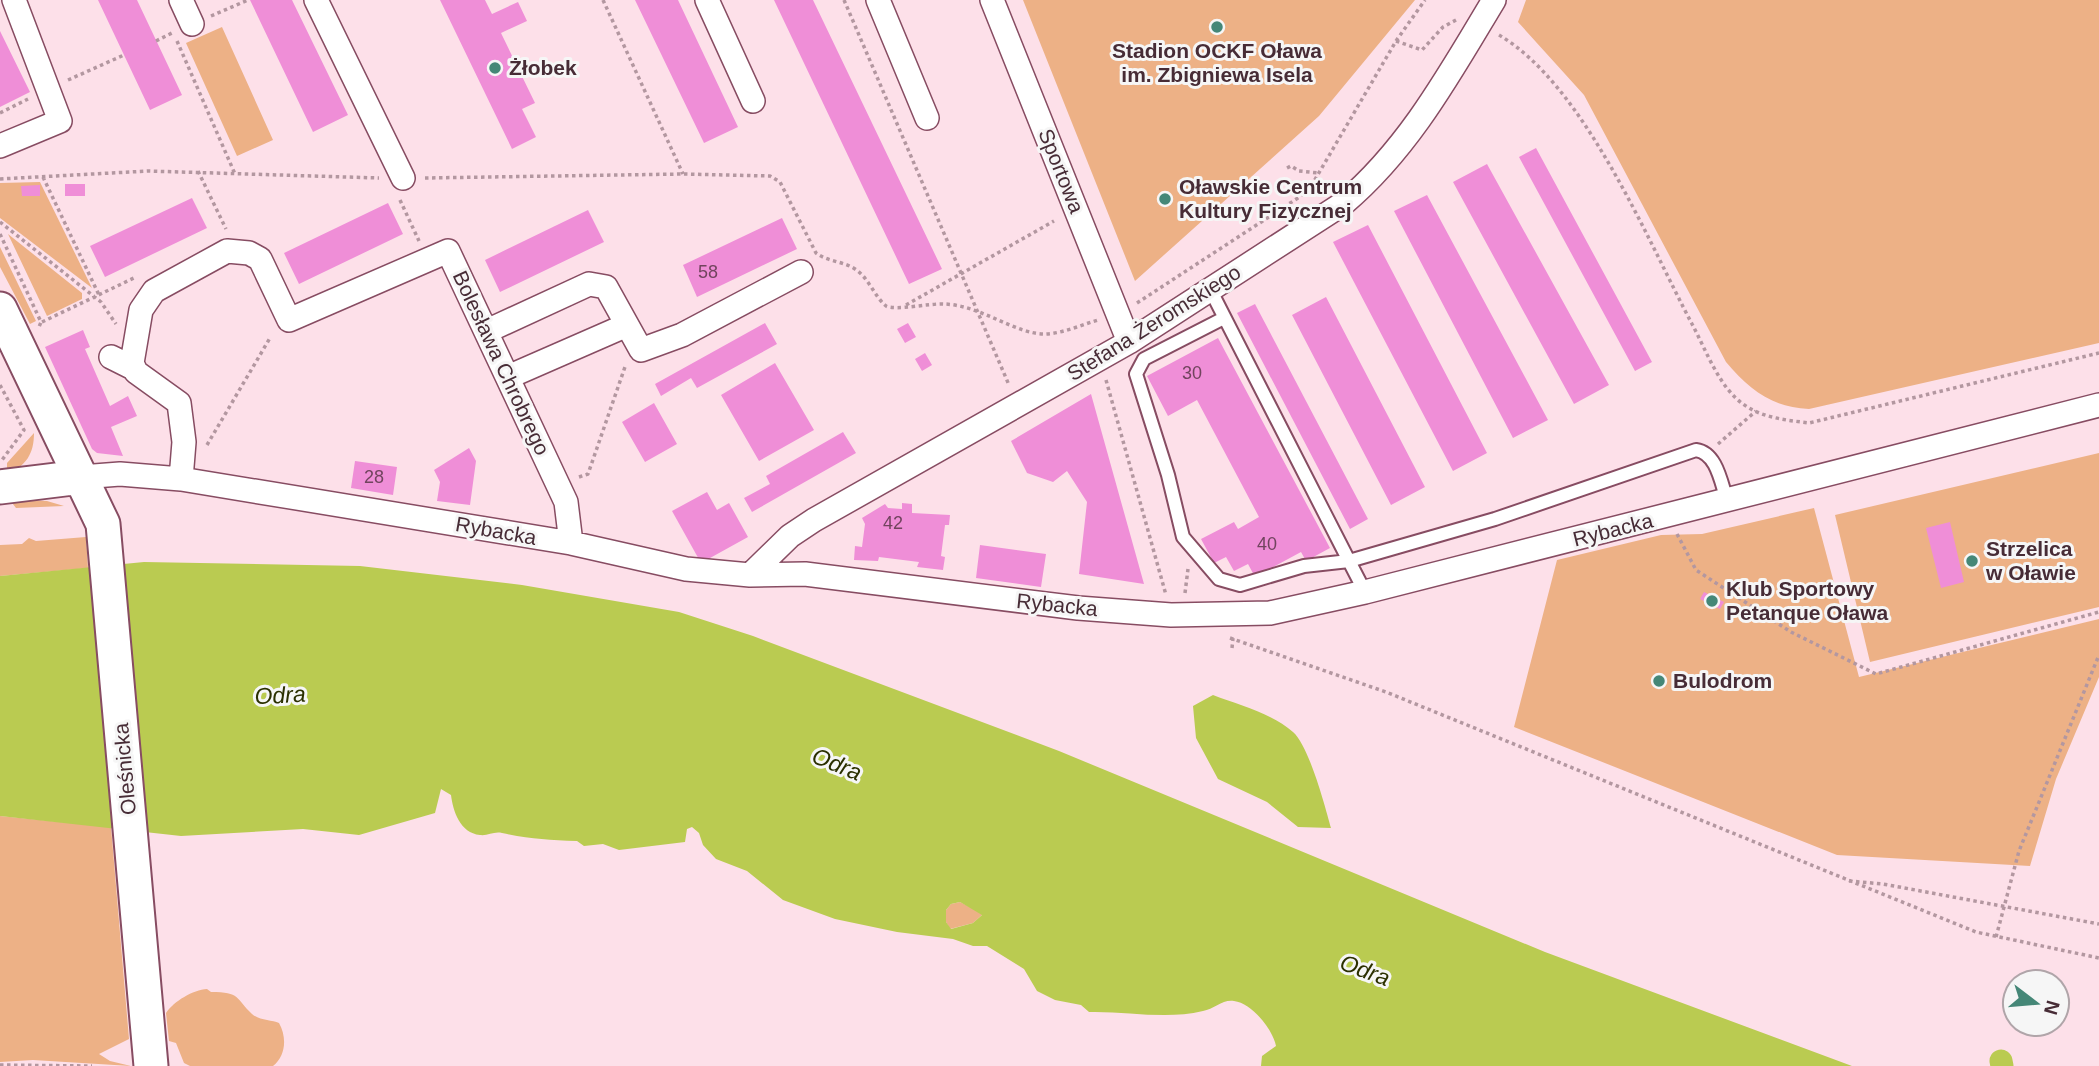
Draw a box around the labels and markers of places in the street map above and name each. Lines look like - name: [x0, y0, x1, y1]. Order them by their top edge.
- marker: Stadion OCKF Oława im. Zbigniewa Isela: [1209, 19, 1225, 35]
- place label: Stadion OCKF Oława im. Zbigniewa Isela: [1112, 39, 1322, 86]
- place label: Żłobek: [509, 56, 577, 79]
- marker: Żłobek: [487, 60, 503, 76]
- place label: Oławskie Centrum Kultury Fizycznej: [1179, 175, 1362, 222]
- marker: Oławskie Centrum Kultury Fizycznej: [1157, 191, 1173, 207]
- place label: Strzelica w Oławie: [1985, 537, 2076, 584]
- marker: Strzelica w Oławie: [1964, 553, 1980, 569]
- place label: Klub Sportowy Petanque Oława: [1726, 577, 1889, 624]
- marker: Klub Sportowy Petanque Oława: [1704, 593, 1720, 609]
- place label: Bulodrom: [1673, 669, 1772, 692]
- marker: Bulodrom: [1651, 673, 1667, 689]

